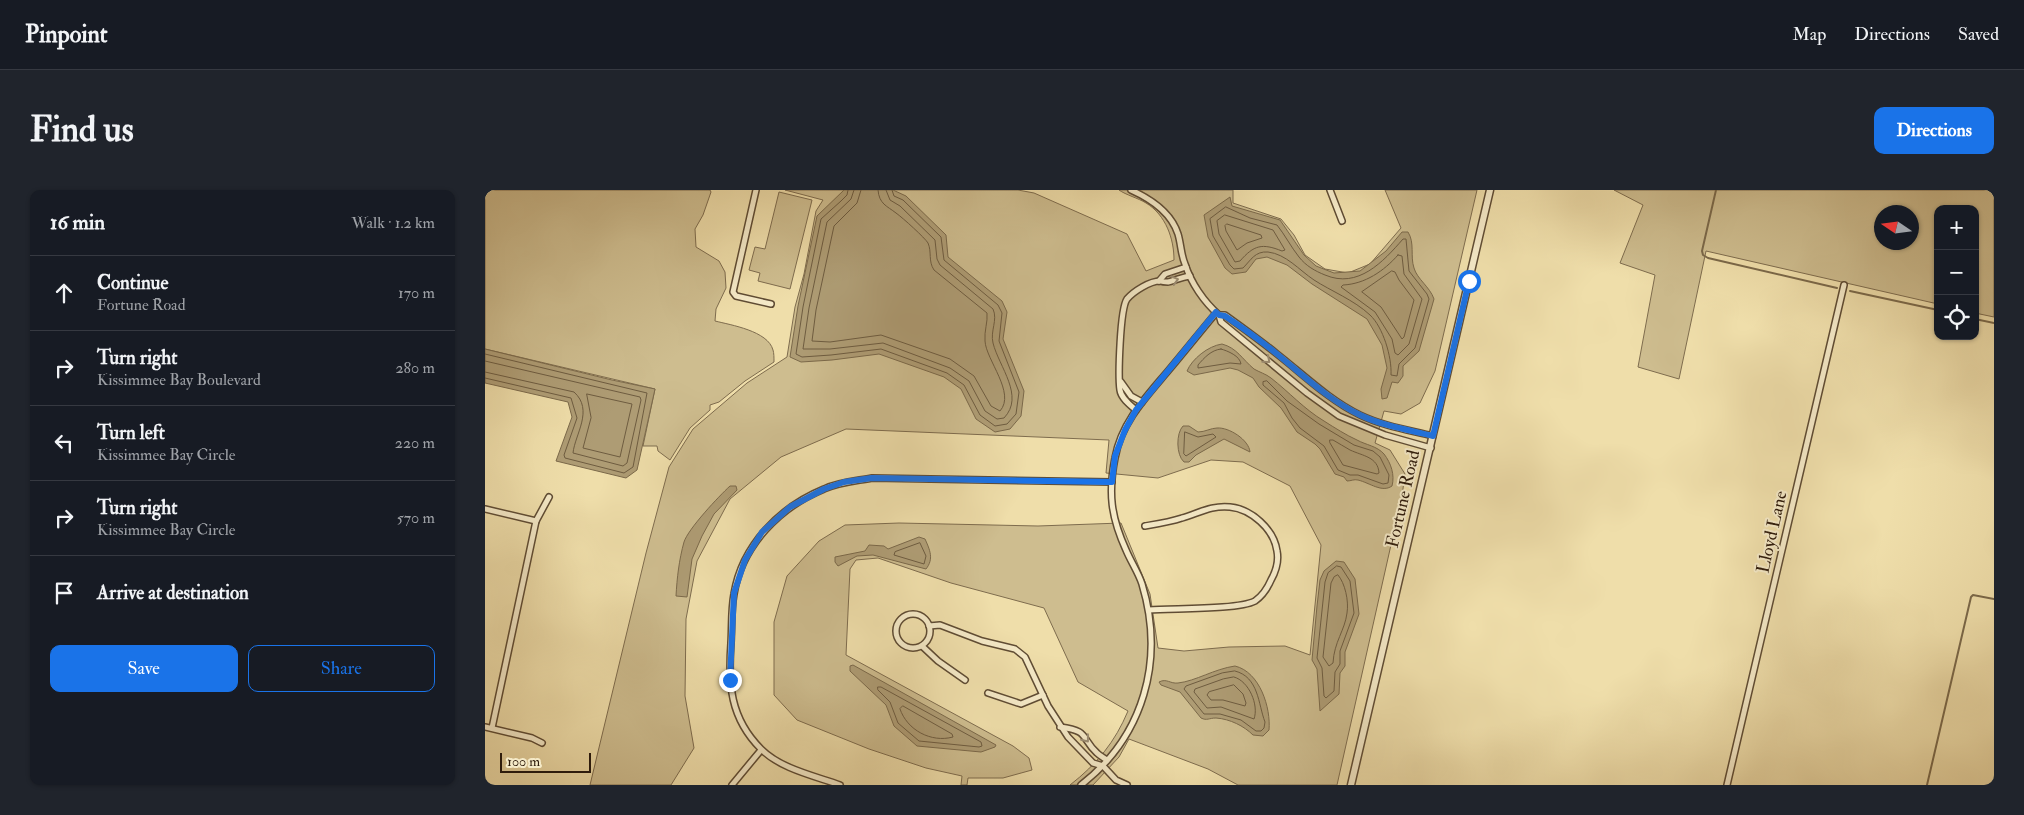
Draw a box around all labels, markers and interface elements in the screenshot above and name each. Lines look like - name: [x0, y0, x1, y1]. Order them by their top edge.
- text: Pinpoint: [25, 19, 108, 50]
- text: Map: [1793, 23, 1826, 46]
- text: Directions: [1854, 23, 1930, 46]
- text: Saved: [1958, 23, 1999, 46]
- button: Directions: [1874, 107, 1994, 154]
- text: Find us: [30, 108, 134, 152]
- north arrow: [1874, 205, 1919, 250]
- map controls: [1934, 205, 1979, 340]
- button: +: [1934, 205, 1979, 250]
- text: 16 min: [50, 209, 105, 236]
- text: Walk · 1.2 km: [352, 213, 435, 233]
- button: −: [1934, 250, 1979, 295]
- route start: [1458, 270, 1481, 293]
- text: Continue: [97, 271, 168, 295]
- one-way arrow: [1170, 275, 1178, 285]
- icon: ahead: [50, 279, 78, 307]
- text: 170 m: [398, 283, 435, 303]
- text: Fortune Road: [97, 295, 186, 315]
- button: locate: [1934, 295, 1979, 340]
- text: Turn right: [97, 346, 177, 370]
- icon: right: [50, 354, 78, 382]
- one-way arrow: [1261, 354, 1270, 363]
- text: 280 m: [395, 358, 435, 378]
- text: Kissimmee Bay Boulevard: [97, 370, 261, 390]
- text: Turn left: [97, 421, 165, 445]
- icon: left: [50, 429, 78, 457]
- text: 220 m: [395, 433, 435, 453]
- text: Kissimmee Bay Circle: [97, 445, 235, 465]
- street label: Fortune Road: [1381, 448, 1425, 550]
- street label: Lloyd Lane: [1751, 488, 1793, 575]
- text: Turn right: [97, 496, 177, 520]
- icon: right: [50, 504, 78, 532]
- text: 570 m: [397, 508, 435, 528]
- text: Kissimmee Bay Circle: [97, 520, 235, 540]
- icon: arrive: [50, 579, 78, 607]
- text: Arrive at destination: [97, 581, 249, 605]
- button: Save: [50, 645, 238, 692]
- button: Share: [248, 645, 435, 692]
- route end: [719, 669, 742, 692]
- one-way arrow: [1081, 733, 1089, 742]
- scale bar: [500, 750, 591, 773]
- text: 100 m: [507, 753, 540, 770]

